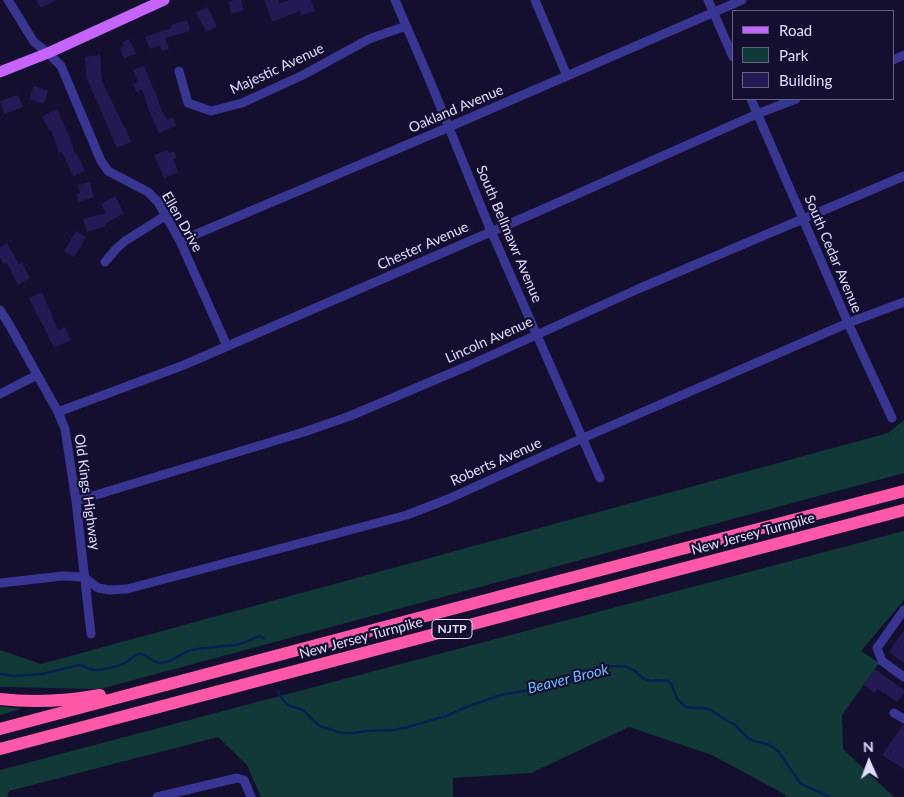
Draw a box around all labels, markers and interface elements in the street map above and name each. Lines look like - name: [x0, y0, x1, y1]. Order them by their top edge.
- legend: [732, 10, 894, 100]
- text: Road: [779, 21, 812, 39]
- street label: Majestic Avenue: [227, 40, 327, 98]
- text: Park: [779, 46, 808, 64]
- text: Building: [779, 71, 832, 89]
- street label: Oakland Avenue: [406, 82, 506, 136]
- street label: South Bellmawr Avenue: [473, 163, 545, 305]
- street label: Ellen Drive: [158, 189, 206, 255]
- street label: South Cedar Avenue: [801, 193, 865, 315]
- street label: Chester Avenue: [375, 218, 471, 274]
- street label: Lincoln Avenue: [443, 313, 535, 367]
- street label: Old Kings Highway: [71, 433, 103, 551]
- street label: Roberts Avenue: [448, 434, 544, 490]
- street label: New Jersey Turnpike: [689, 509, 817, 559]
- street label: New Jersey Turnpike: [297, 613, 425, 663]
- road number: NJTP: [432, 620, 472, 638]
- water label: Beaver Brook: [526, 660, 610, 698]
- north arrow: [844, 737, 894, 787]
- text: N: [863, 738, 874, 755]

